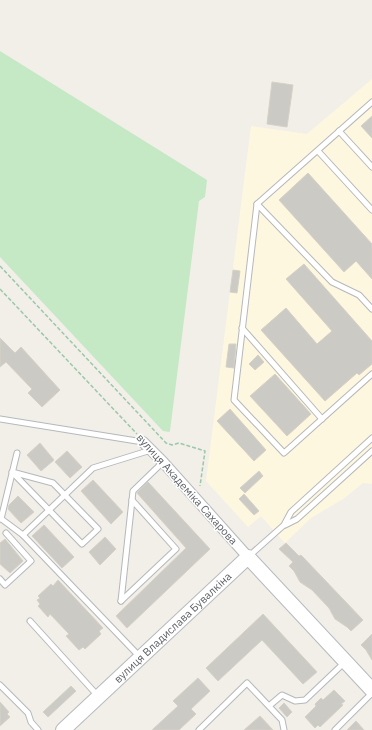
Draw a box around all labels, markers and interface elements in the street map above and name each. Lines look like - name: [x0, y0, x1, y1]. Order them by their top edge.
- street label: вулиця Академіка Сахарова: [134, 431, 241, 547]
- street label: вулиця Владислава Бувалкіна: [111, 569, 234, 686]

